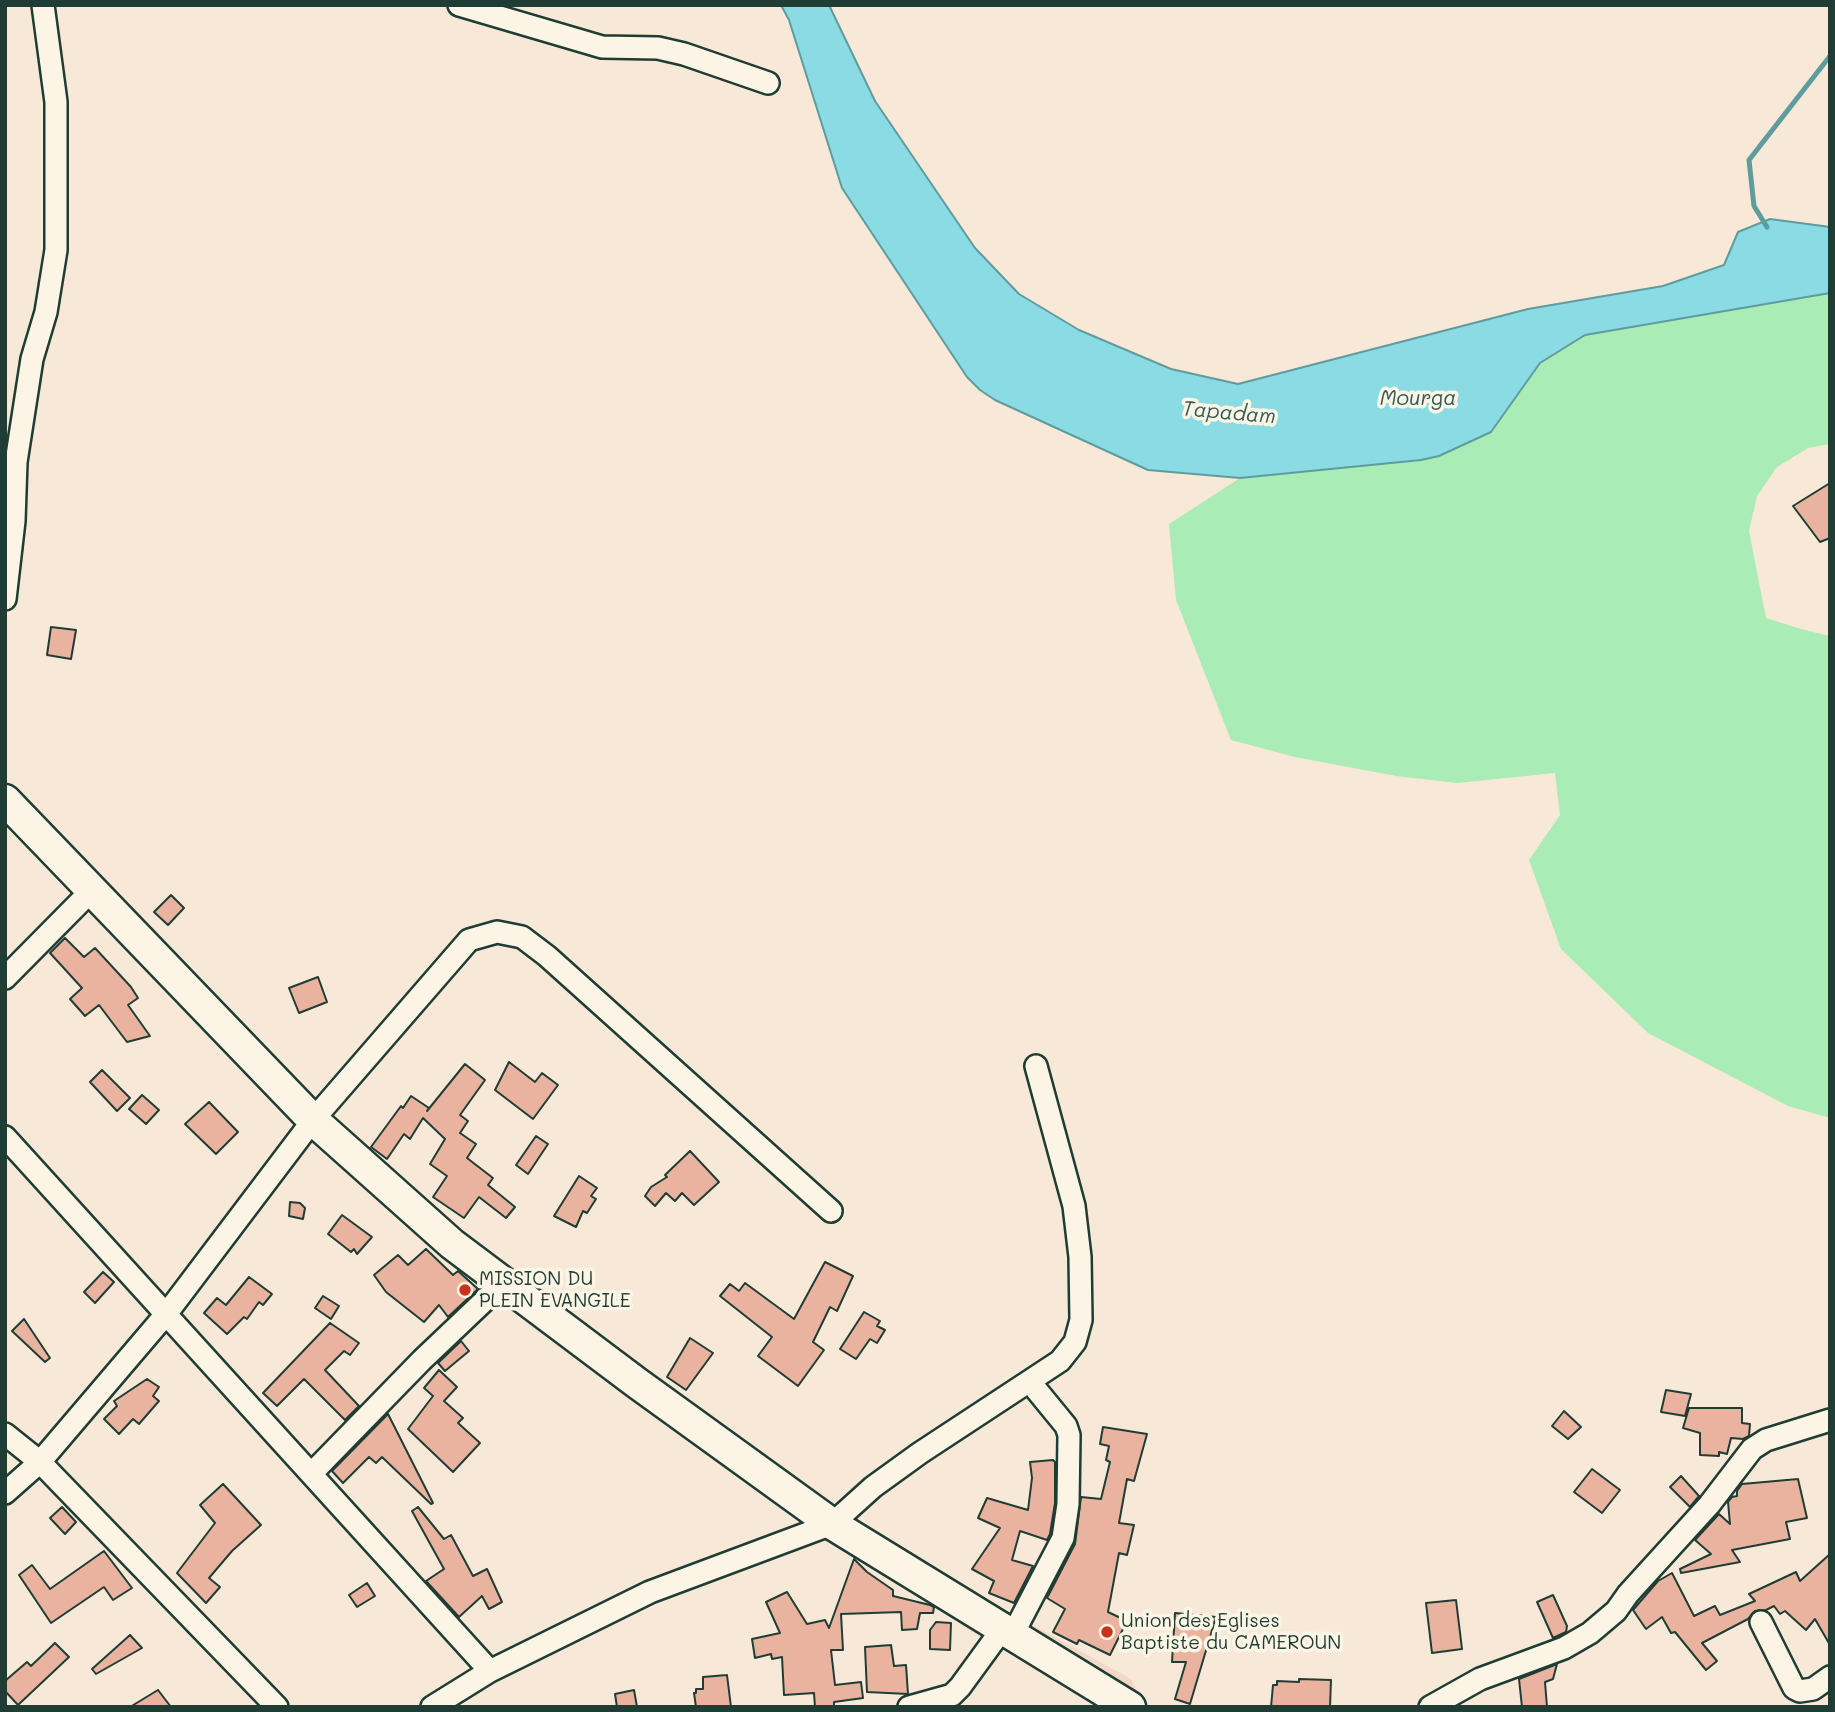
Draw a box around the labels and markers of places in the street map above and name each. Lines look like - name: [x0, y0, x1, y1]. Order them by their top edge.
- place label: MISSION DU PLEIN EVANGILE: [479, 1268, 631, 1312]
- marker: MISSION DU PLEIN EVANGILE: [457, 1282, 473, 1298]
- place label: Union des Eglises Baptiste du CAMEROUN: [1121, 1610, 1341, 1654]
- marker: Union des Eglises Baptiste du CAMEROUN: [1099, 1624, 1115, 1640]

